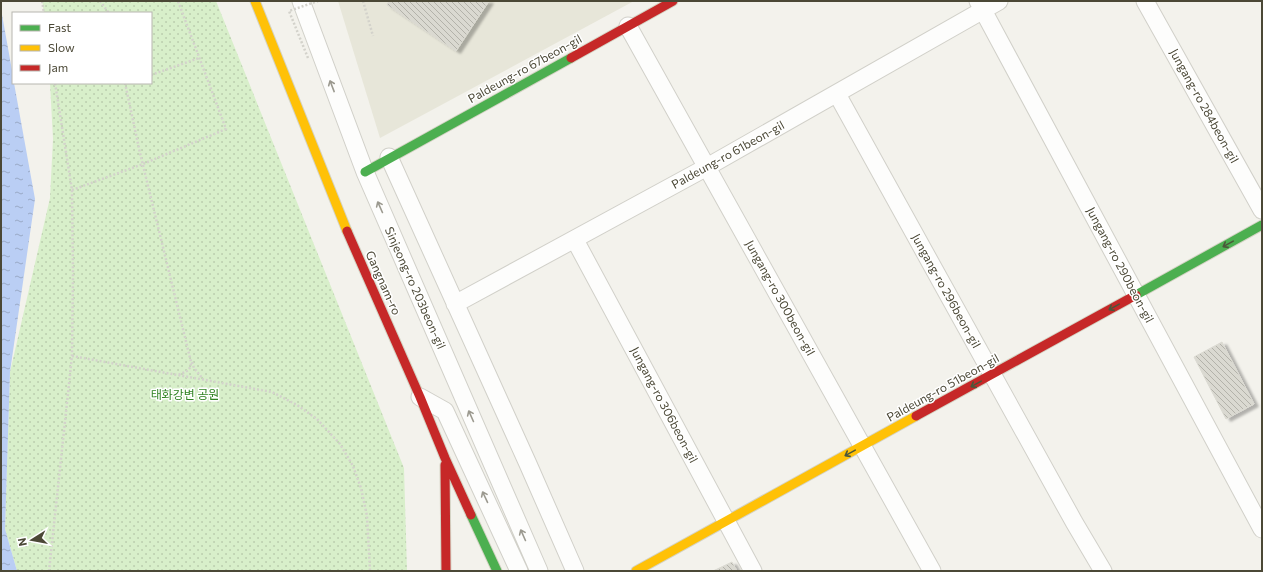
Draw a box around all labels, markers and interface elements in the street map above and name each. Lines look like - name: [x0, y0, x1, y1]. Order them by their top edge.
- legend: [12, 12, 152, 84]
- text: Fast: [48, 20, 71, 34]
- street label: Paldeung-ro 67beon-gil: [465, 31, 584, 105]
- text: Slow: [48, 40, 75, 54]
- street label: Jungang-ro 284beon-gil: [1167, 46, 1242, 165]
- text: Jam: [48, 60, 68, 75]
- one-way arrow: [328, 81, 336, 93]
- street label: Paldeung-ro 61beon-gil: [669, 117, 786, 191]
- one-way arrow: [376, 202, 383, 214]
- street label: Jungang-ro 290beon-gil: [1084, 204, 1157, 325]
- street label: Sinjeong-ro 203beon-gil: [383, 224, 449, 351]
- street label: Jungang-ro 296beon-gil: [909, 231, 984, 351]
- street label: Jungang-ro 300beon-gil: [742, 237, 818, 358]
- one-way arrow: [1222, 241, 1234, 249]
- street label: Gangnam-ro: [364, 248, 404, 317]
- one-way arrow: [1108, 304, 1120, 312]
- street label: Jungang-ro 306beon-gil: [628, 344, 701, 465]
- street label: Paldeung-ro 51beon-gil: [884, 350, 1001, 424]
- one-way arrow: [970, 380, 982, 388]
- park label: 태화강변 공원: [151, 387, 219, 401]
- one-way arrow: [467, 411, 474, 423]
- one-way arrow: [844, 450, 856, 457]
- one-way arrow: [481, 492, 488, 504]
- north arrow: [12, 520, 52, 560]
- one-way arrow: [519, 530, 526, 542]
- text: N: [15, 537, 29, 547]

